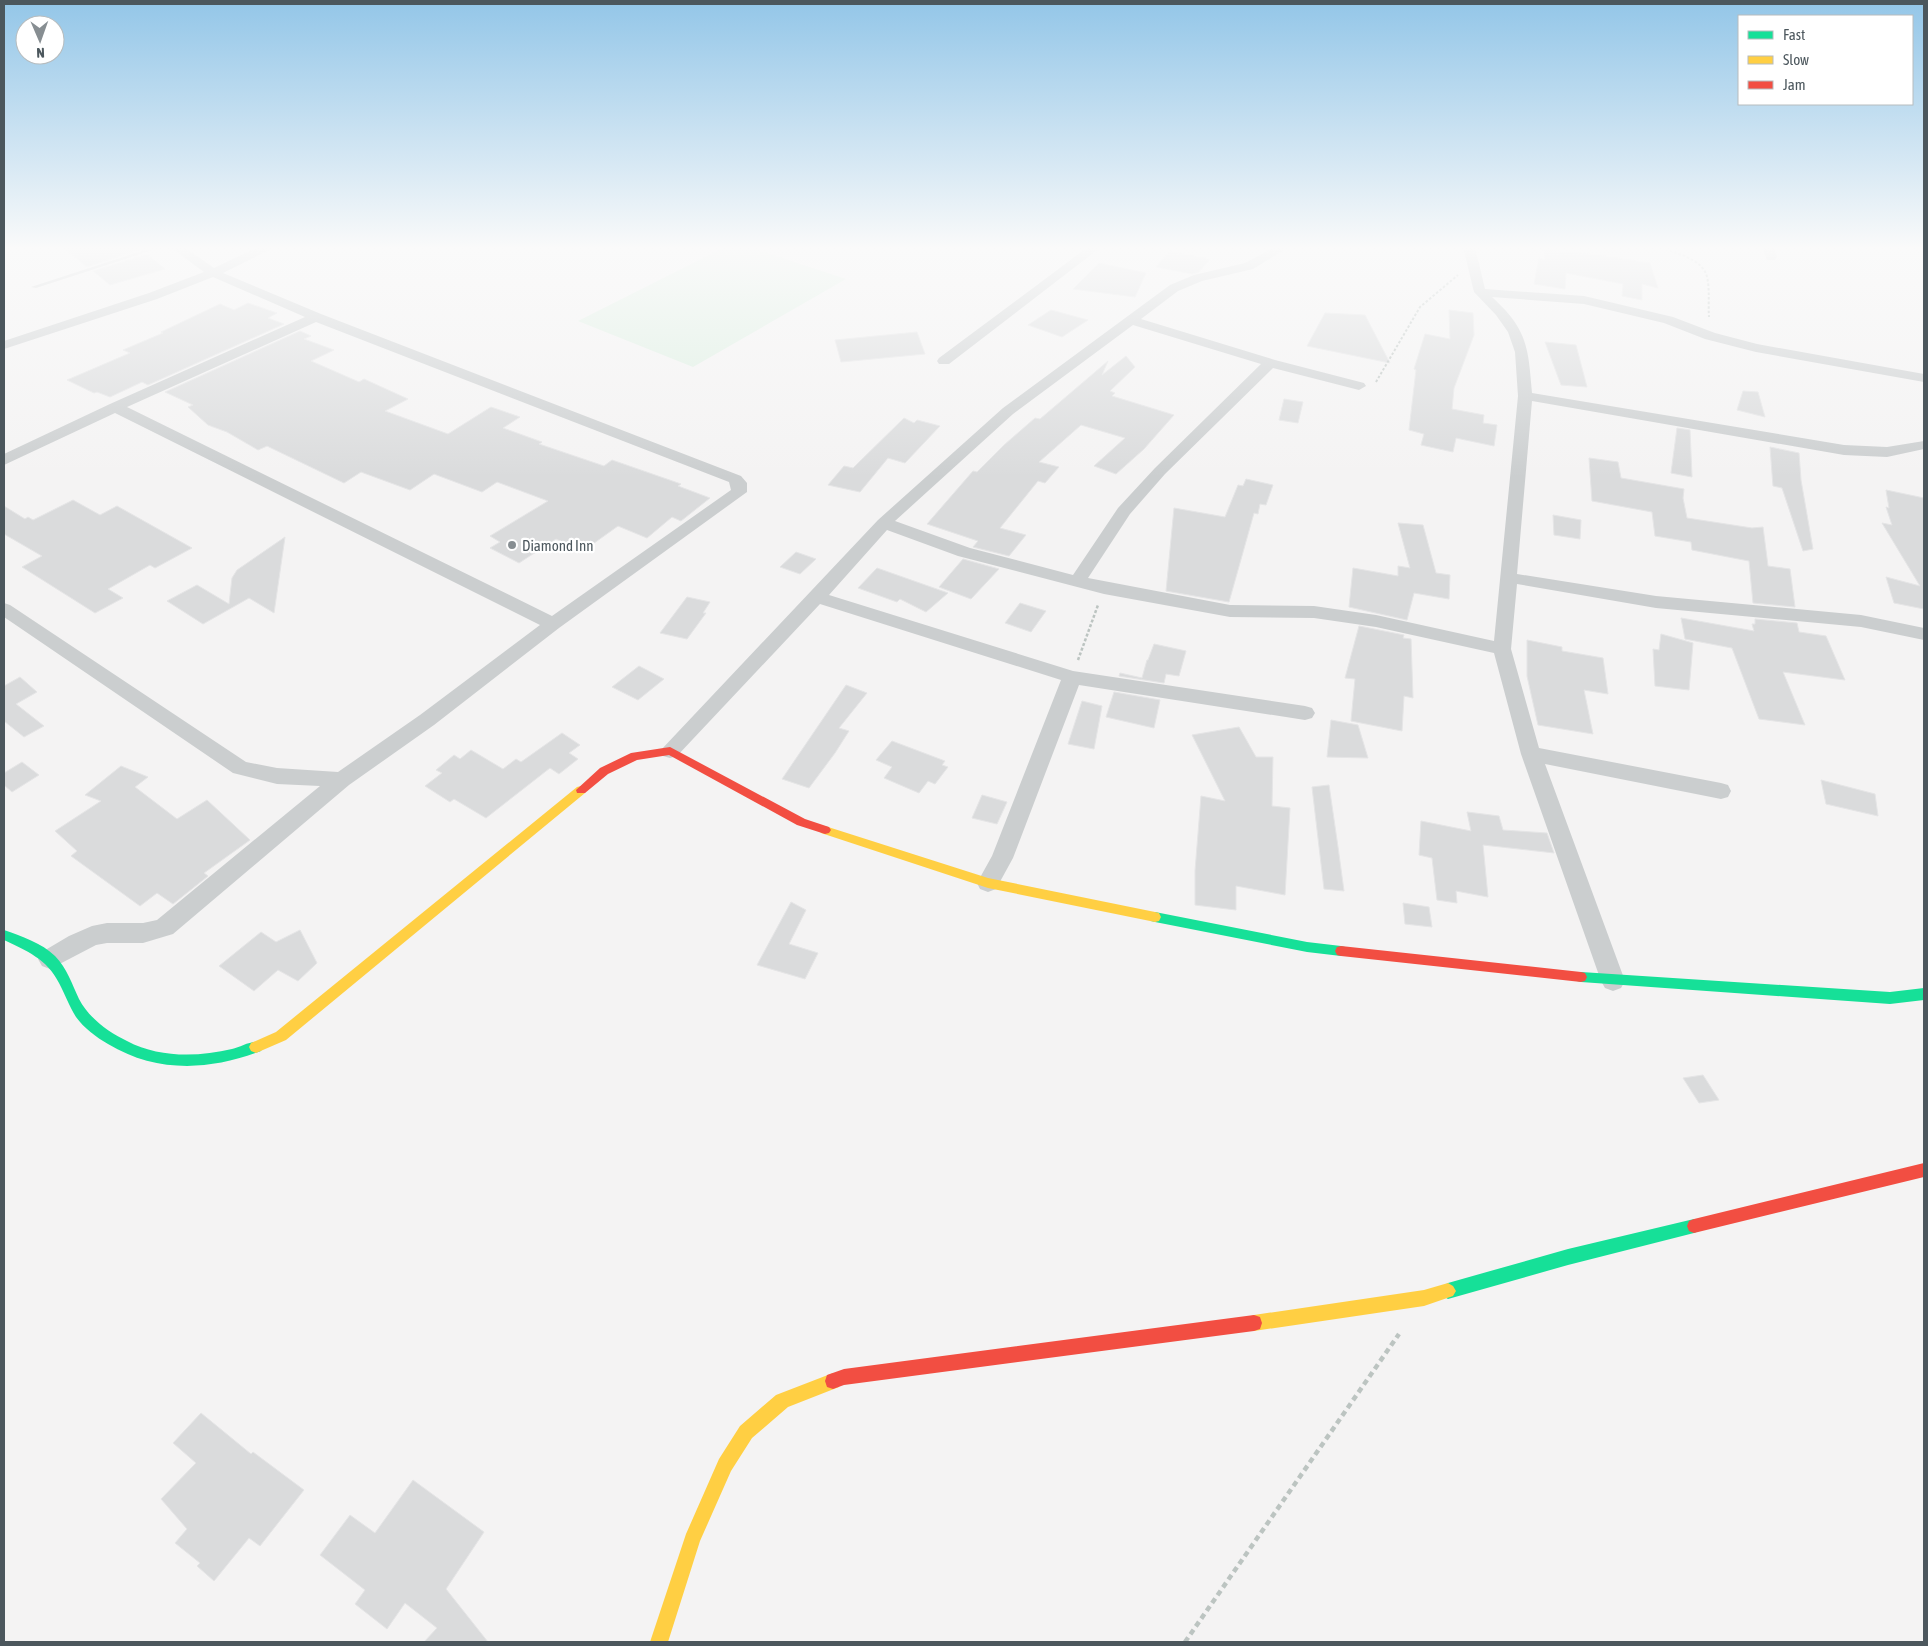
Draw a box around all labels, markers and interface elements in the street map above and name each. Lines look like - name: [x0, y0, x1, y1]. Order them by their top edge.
- north arrow: [15, 15, 65, 65]
- legend: [1738, 15, 1913, 105]
- text: Fast: [1783, 26, 1805, 43]
- text: N: [36, 45, 45, 61]
- text: Slow: [1783, 51, 1809, 68]
- text: Jam: [1783, 76, 1806, 93]
- place label: Diamond Inn: [522, 537, 594, 554]
- marker: Diamond Inn: [506, 539, 518, 551]

